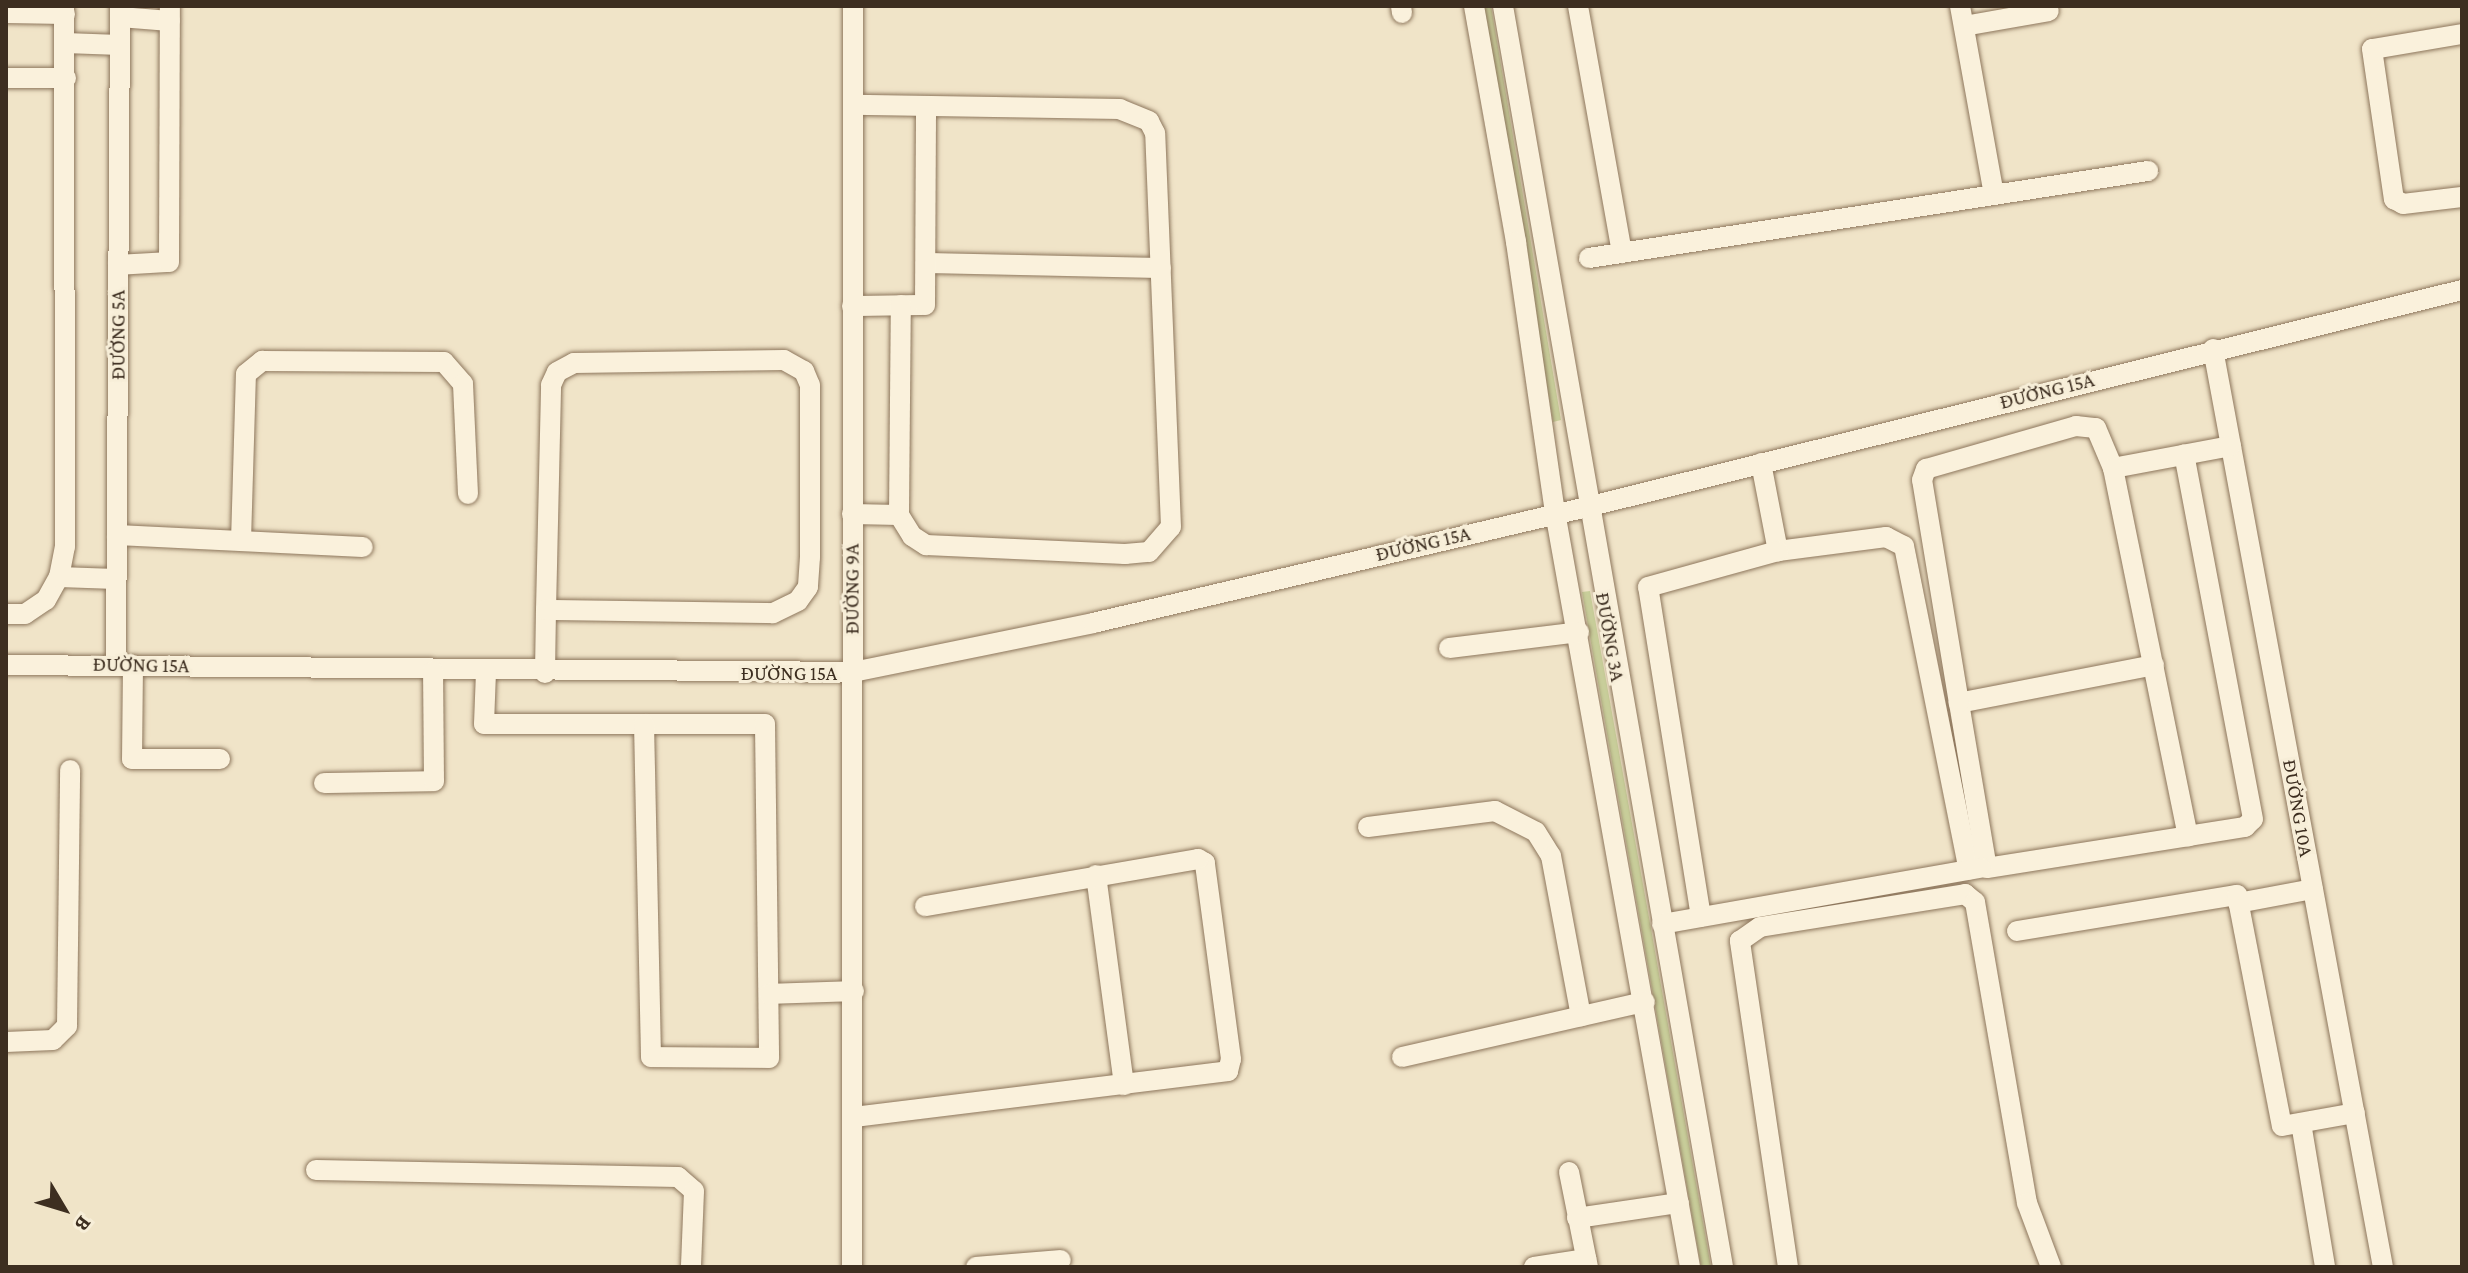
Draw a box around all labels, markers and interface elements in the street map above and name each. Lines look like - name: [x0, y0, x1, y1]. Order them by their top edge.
- street label: ĐƯỜNG 5A: [106, 290, 130, 380]
- street label: ĐƯỜNG 15A: [1997, 368, 2097, 414]
- street label: ĐƯỜNG 15A: [1373, 521, 1473, 567]
- street label: ĐƯỜNG 9A: [840, 544, 864, 634]
- street label: ĐƯỜNG 3A: [1590, 591, 1630, 683]
- street label: ĐƯỜNG 15A: [93, 652, 189, 678]
- street label: ĐƯỜNG 15A: [741, 661, 837, 685]
- street label: ĐƯỜNG 10A: [2278, 757, 2318, 859]
- north arrow: [24, 1169, 104, 1249]
- text: B: [69, 1211, 97, 1237]

